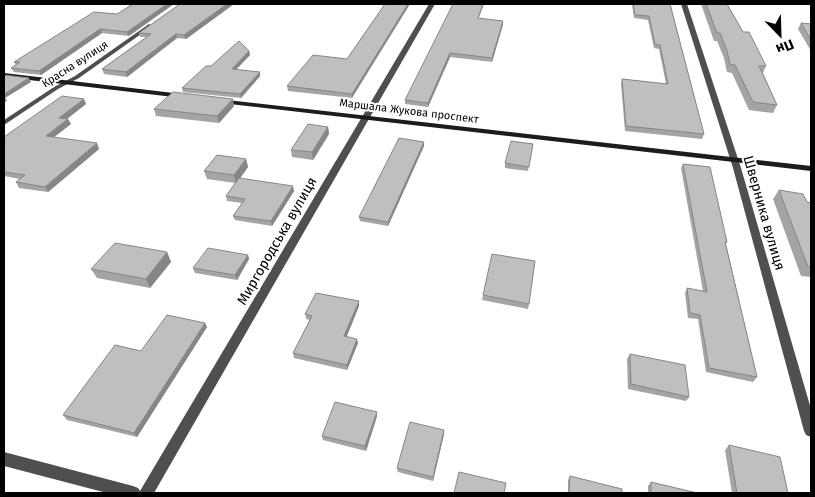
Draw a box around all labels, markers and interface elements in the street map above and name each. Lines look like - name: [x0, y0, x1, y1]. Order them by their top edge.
- north arrow: [755, 10, 805, 60]
- text: Пн: [774, 35, 796, 58]
- street label: Красна вулиця: [39, 38, 111, 90]
- street label: Маршала Жукова проспект: [339, 96, 479, 126]
- street label: Шверника вулиця: [739, 154, 789, 272]
- street label: Миргородська вулиця: [233, 174, 321, 308]

